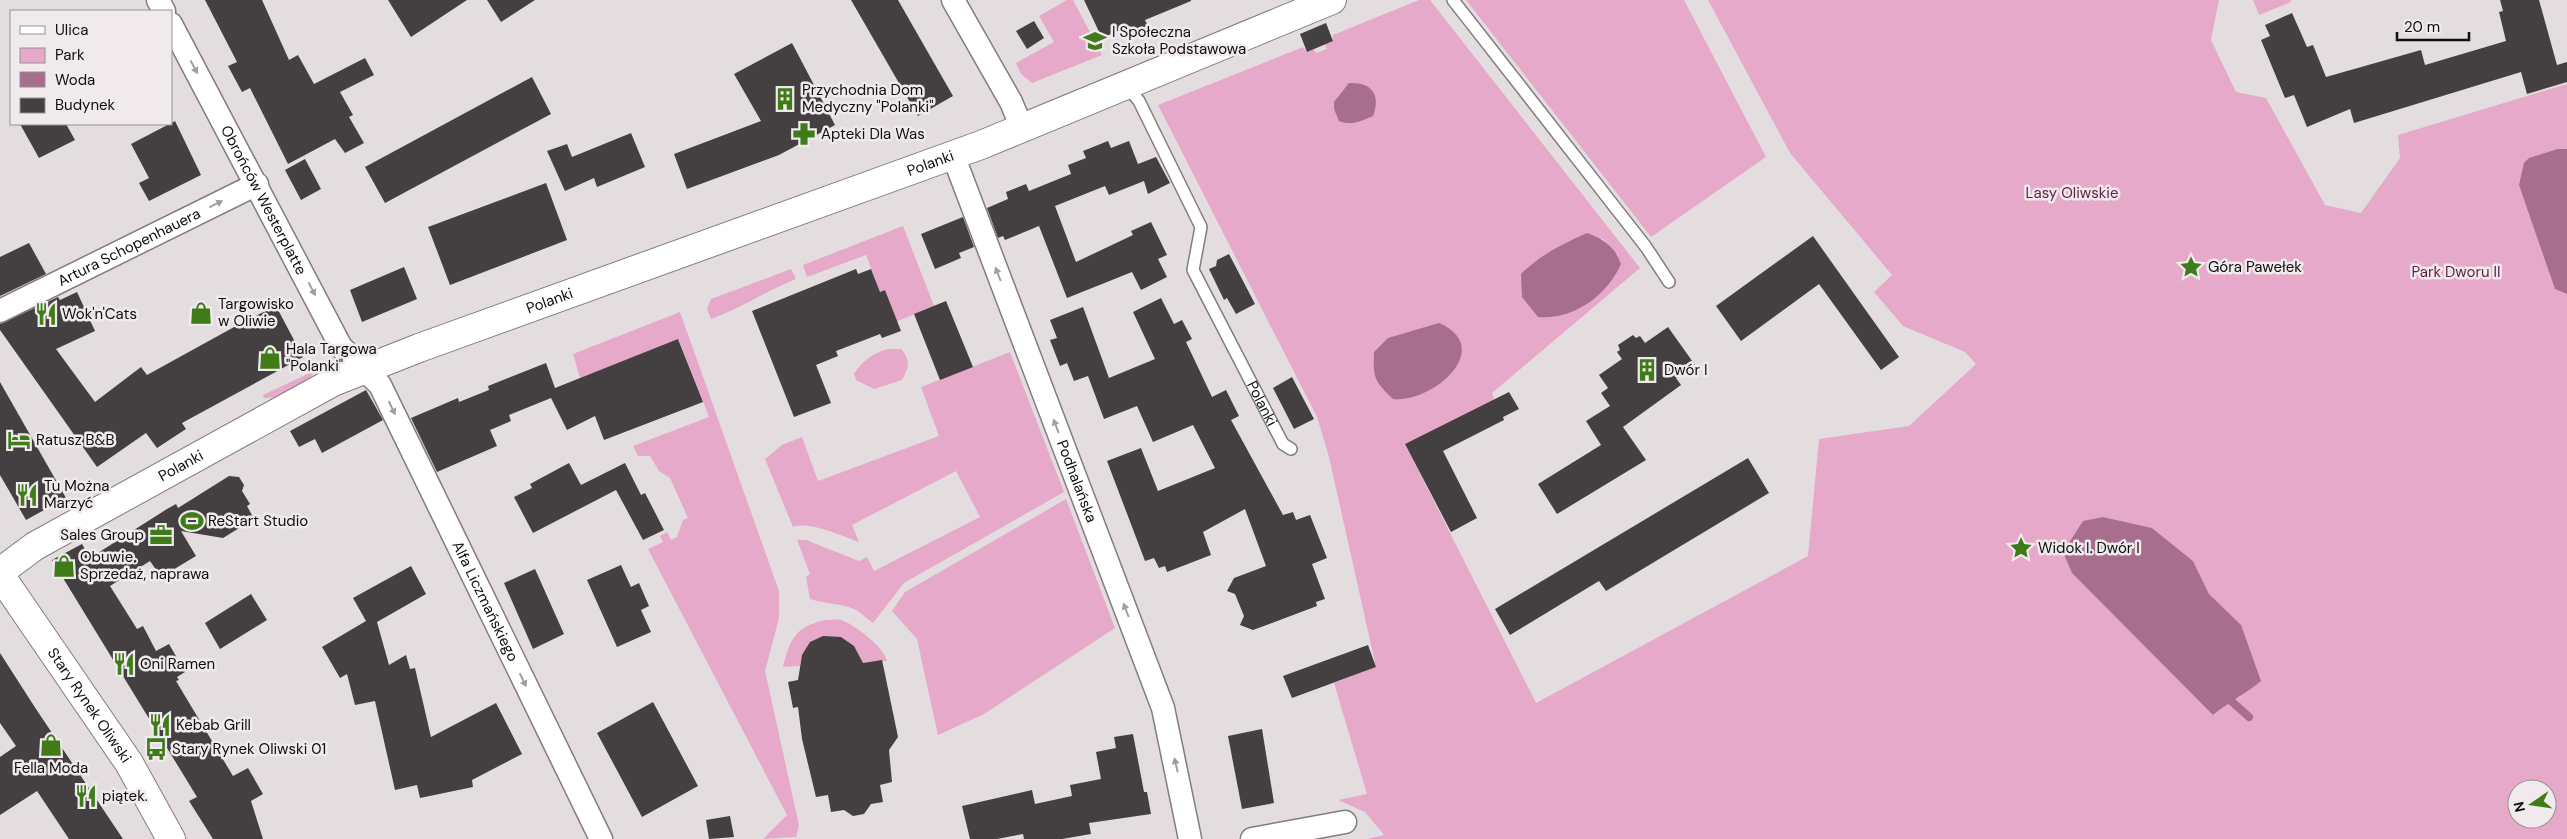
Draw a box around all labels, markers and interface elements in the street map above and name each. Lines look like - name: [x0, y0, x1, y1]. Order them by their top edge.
- legend: [10, 10, 172, 125]
- scale bar: [2397, 10, 2470, 42]
- text: 20 m: [2404, 17, 2440, 37]
- text: Ulica: [55, 20, 89, 40]
- place label: I Społeczna Szkoła Podstawowa: [1112, 22, 1246, 59]
- school or university icon: I Społeczna Szkoła Podstawowa: [1082, 28, 1108, 54]
- text: Park: [55, 45, 85, 65]
- one-way arrow: [190, 60, 198, 74]
- text: Woda: [55, 70, 95, 90]
- place label: Przychodnia Dom Medyczny "Polanki": [802, 80, 934, 117]
- building icon: Przychodnia Dom Medyczny "Polanki": [772, 86, 798, 112]
- text: Budynek: [55, 95, 116, 115]
- pharmacy icon: Apteki Dla Was: [791, 121, 817, 147]
- street label: Obrońców Westerplatte: [216, 122, 311, 278]
- place label: Apteki Dla Was: [821, 124, 925, 144]
- street label: Polanki: [904, 146, 957, 181]
- park label: Lasy Oliwskie: [2026, 183, 2118, 203]
- one-way arrow: [209, 200, 223, 208]
- street label: Artura Schopenhauera: [54, 203, 204, 291]
- place icon: Góra Pawełek: [2178, 254, 2204, 280]
- place label: Góra Pawełek: [2208, 257, 2302, 277]
- park label: Park Dworu II: [2411, 262, 2501, 282]
- one-way arrow: [994, 266, 1002, 281]
- one-way arrow: [308, 282, 316, 297]
- street label: Polanki: [523, 283, 576, 318]
- place label: Targowisko w Oliwie: [218, 294, 294, 331]
- shop icon: Targowisko w Oliwie: [188, 300, 214, 326]
- restaurant icon: Wok'n'Cats: [33, 301, 59, 327]
- place label: Wok'n'Cats: [62, 304, 137, 324]
- place label: Hala Targowa "Polanki": [286, 339, 377, 376]
- shop icon: Hala Targowa "Polanki": [257, 345, 283, 371]
- building icon: Dwór I: [1634, 357, 1660, 383]
- place label: Dwór I: [1664, 360, 1707, 380]
- street label: Polanki: [1242, 377, 1282, 430]
- one-way arrow: [388, 400, 396, 415]
- one-way arrow: [1051, 419, 1059, 433]
- hotel icon: Ratusz B&B: [6, 427, 32, 453]
- place label: Ratusz B&B: [36, 430, 115, 450]
- street label: Podhalańska: [1052, 437, 1102, 525]
- street label: Polanki: [155, 445, 207, 486]
- place label: Tu Można Marzyć: [44, 476, 109, 513]
- restaurant icon: Tu Można Marzyć: [14, 482, 40, 508]
- sports icon: ReStart Studio: [179, 508, 205, 534]
- place label: ReStart Studio: [208, 511, 308, 531]
- office icon: Sales Group: [148, 522, 174, 548]
- place label: Sales Group: [60, 525, 144, 545]
- place icon: Widok I. Dwór I: [2008, 535, 2034, 561]
- street label: Alfa Liczmańskiego: [447, 538, 523, 665]
- place label: Widok I. Dwór I: [2038, 538, 2140, 558]
- place label: Obuwie. Sprzedaż, naprawa: [80, 547, 209, 584]
- shop icon: Obuwie. Sprzedaż, naprawa: [51, 553, 77, 579]
- one-way arrow: [1122, 603, 1129, 618]
- street label: Stary Rynek Oliwski: [43, 644, 136, 767]
- restaurant icon: Oni Ramen: [111, 651, 137, 677]
- place label: Oni Ramen: [140, 654, 215, 674]
- one-way arrow: [519, 673, 527, 687]
- restaurant icon: Kebab Grill: [147, 712, 173, 738]
- place label: Kebab Grill: [176, 715, 251, 735]
- shop icon: Fella Moda: [38, 732, 64, 758]
- bus stop icon: Stary Rynek Oliwski 01: [143, 736, 169, 762]
- place label: Stary Rynek Oliwski 01: [172, 739, 326, 759]
- one-way arrow: [1172, 757, 1180, 772]
- place label: Fella Moda: [14, 758, 88, 778]
- north arrow: [2507, 779, 2557, 829]
- restaurant icon: piątek.: [73, 783, 99, 809]
- place label: piątek.: [102, 786, 148, 806]
- text: N: [2509, 800, 2529, 814]

